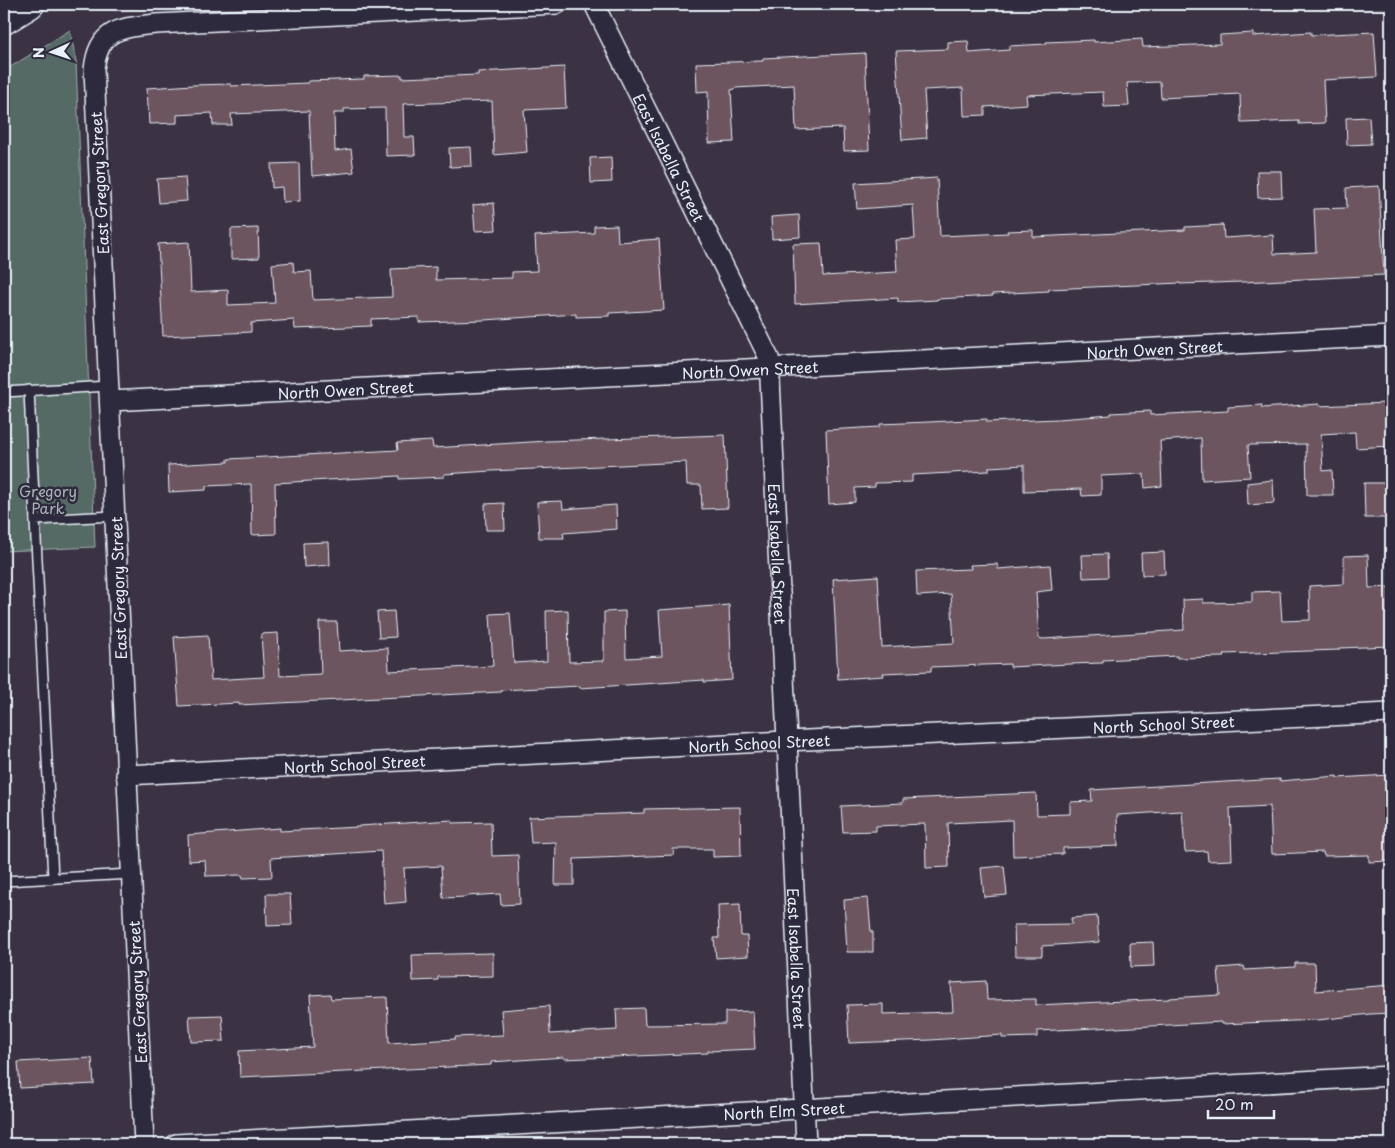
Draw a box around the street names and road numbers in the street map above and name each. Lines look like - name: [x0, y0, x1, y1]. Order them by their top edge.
- street label: East Isabella Street: [628, 89, 711, 226]
- street label: East Gregory Street: [84, 111, 114, 255]
- street label: North Owen Street: [1086, 333, 1223, 363]
- street label: North Owen Street: [681, 354, 819, 384]
- street label: North Owen Street: [277, 374, 414, 404]
- street label: East Isabella Street: [763, 483, 793, 625]
- street label: East Gregory Street: [104, 516, 132, 660]
- street label: North School Street: [1092, 709, 1235, 738]
- street label: North School Street: [688, 727, 831, 758]
- street label: North School Street: [283, 748, 426, 778]
- street label: East Isabella Street: [782, 888, 812, 1029]
- street label: East Gregory Street: [122, 920, 152, 1064]
- street label: North Elm Street: [723, 1095, 845, 1125]

